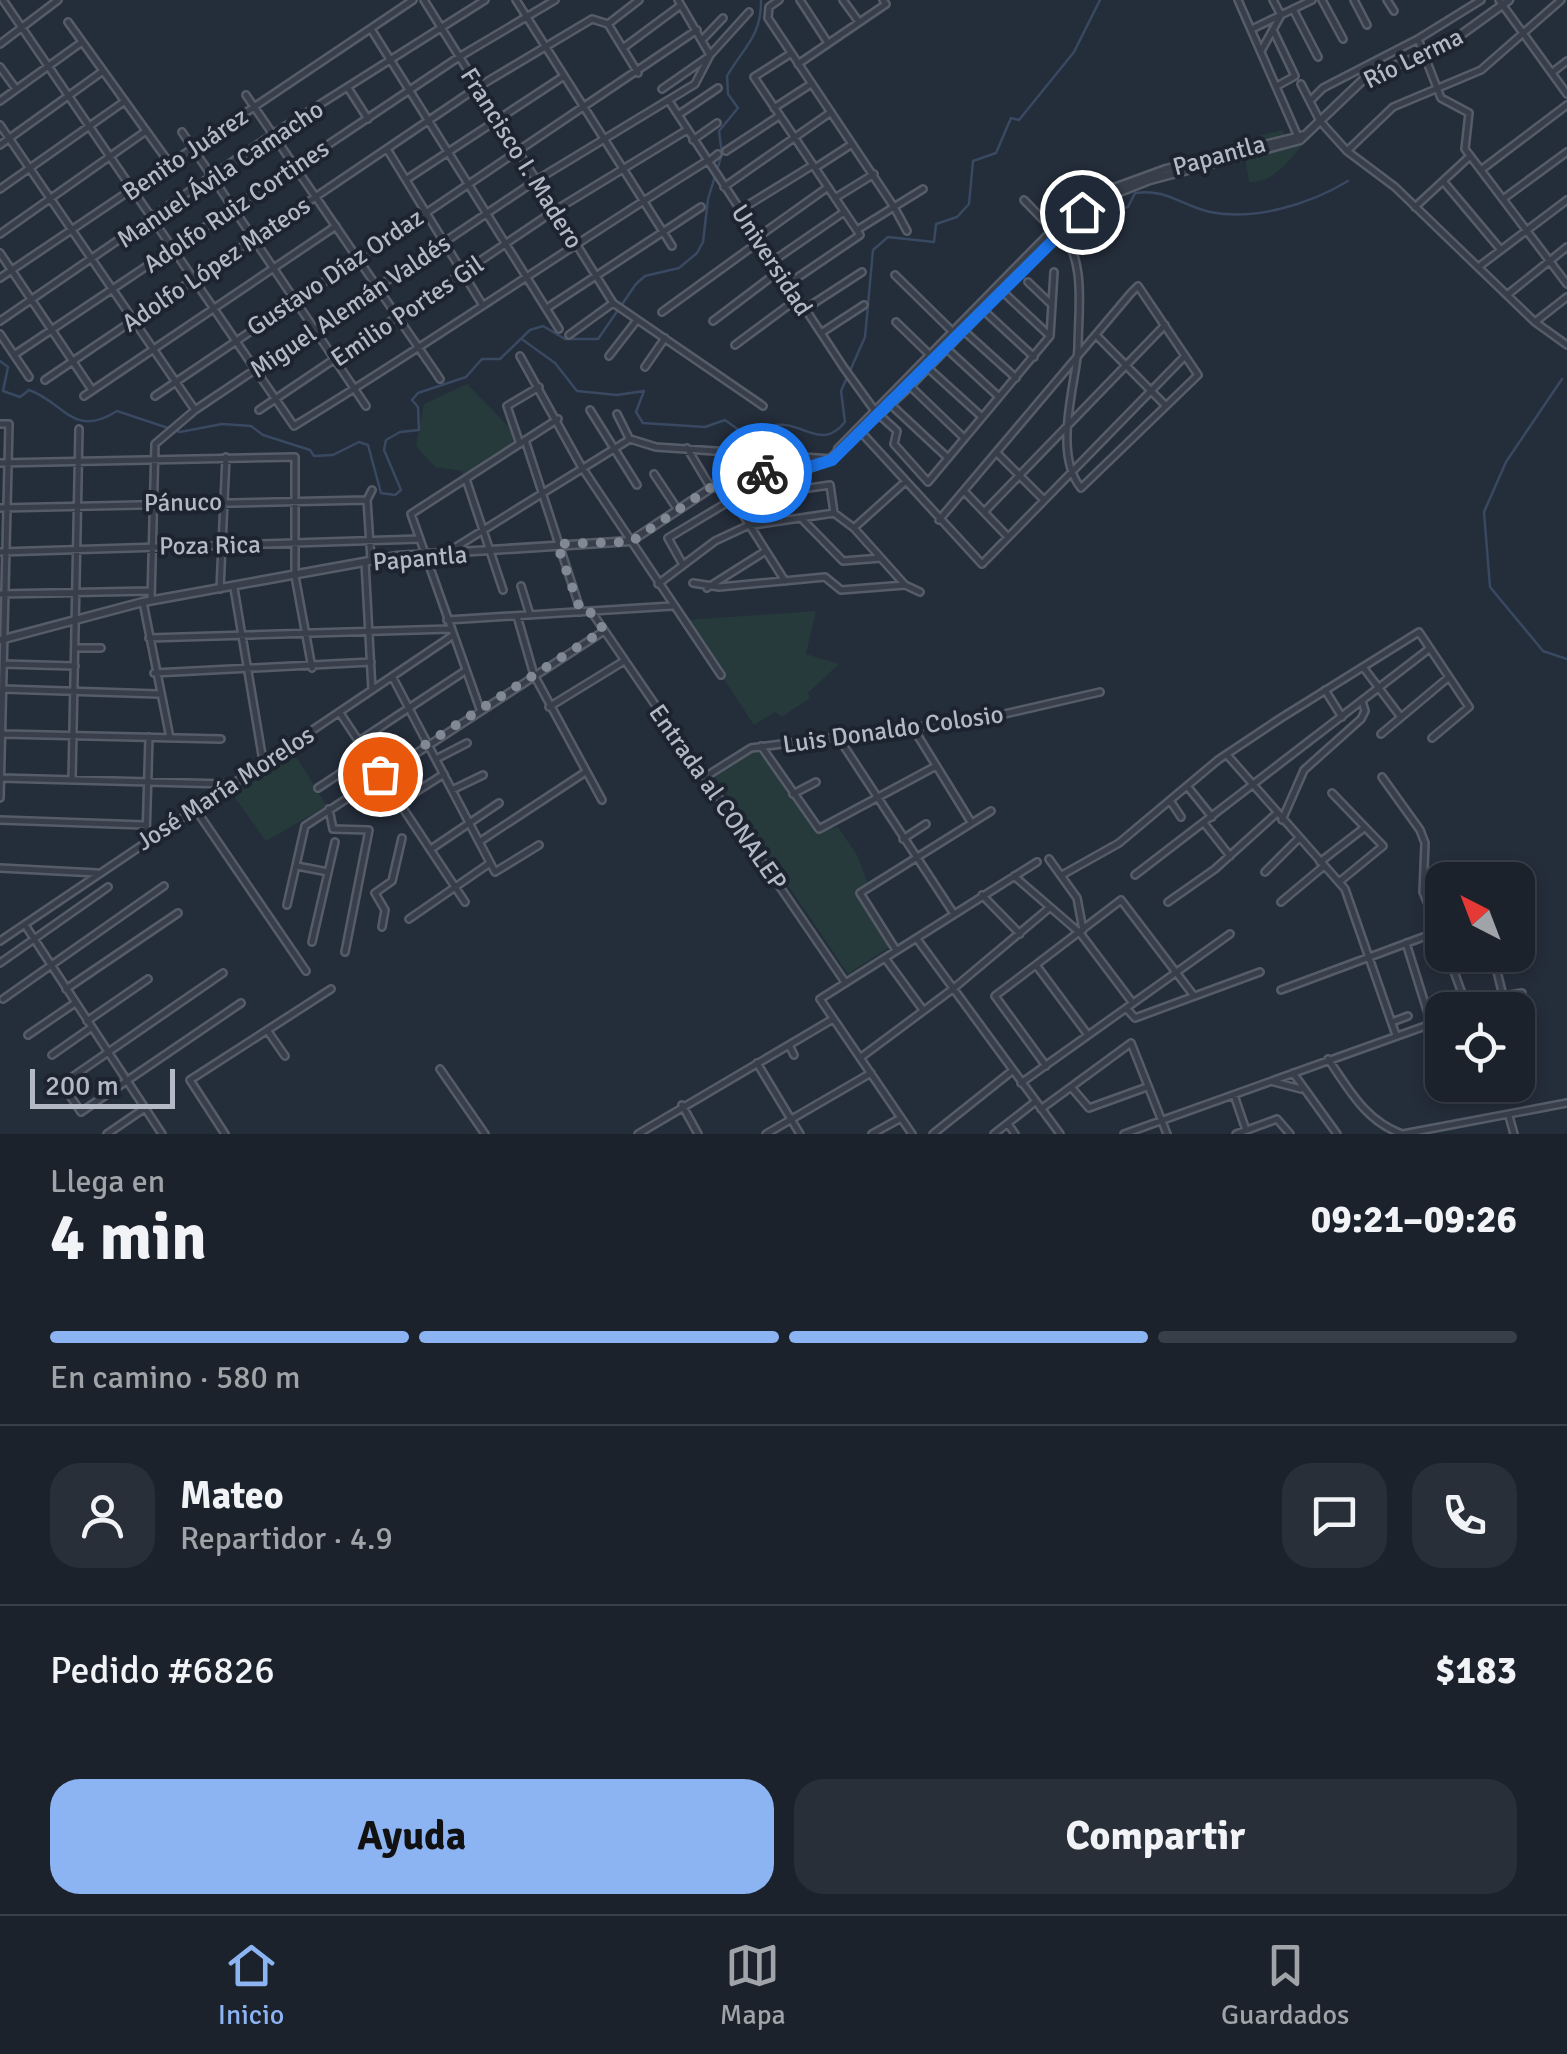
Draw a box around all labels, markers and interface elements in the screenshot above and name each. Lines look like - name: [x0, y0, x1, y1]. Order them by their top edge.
- street label: Río Lerma: [1358, 21, 1468, 95]
- street label: Francisco I. Madero: [454, 62, 590, 254]
- street label: Manuel Ávila Camacho: [111, 93, 329, 255]
- street label: Benito Juárez: [116, 101, 254, 207]
- street label: Papantla: [1169, 128, 1269, 182]
- street label: Adolfo Ruiz Cortines: [137, 132, 335, 280]
- pin: [1040, 170, 1125, 255]
- icon: home: [1055, 185, 1110, 240]
- street label: Adolfo López Mateos: [116, 189, 316, 339]
- street label: Universidad: [725, 199, 819, 321]
- street label: Gustavo Díaz Ordaz: [241, 202, 429, 342]
- street label: Miguel Alemán Valdés: [244, 227, 456, 385]
- street label: Emilio Portes Gil: [325, 249, 489, 373]
- courier: [712, 423, 812, 523]
- icon: bike: [735, 446, 790, 501]
- street label: Pánuco: [144, 486, 222, 518]
- street label: Poza Rica: [159, 529, 261, 561]
- street label: Papantla: [371, 538, 469, 578]
- street label: Entrada al CONALEP: [642, 698, 794, 896]
- street label: Luis Donaldo Colosio: [781, 698, 1005, 760]
- street label: José María Morelos: [130, 719, 320, 857]
- pin: [338, 732, 423, 817]
- icon: bag: [353, 747, 408, 802]
- north arrow: [1425, 862, 1535, 972]
- map controls: [1425, 862, 1535, 1102]
- button: locate: [1425, 992, 1535, 1102]
- scale bar: [30, 1064, 175, 1108]
- text: 200 m: [45, 1069, 119, 1103]
- text: Llega en: [50, 1162, 165, 1201]
- text: 09:21–09:26: [1311, 1196, 1517, 1243]
- text: 4 min: [50, 1198, 207, 1278]
- text: En camino · 580 m: [50, 1358, 300, 1397]
- button: person: [50, 1463, 155, 1568]
- button: chat: [1282, 1463, 1387, 1568]
- button: phone: [1412, 1463, 1517, 1568]
- text: Mateo: [180, 1472, 284, 1519]
- text: Repartidor · 4.9: [180, 1519, 393, 1558]
- text: Pedido #6826: [50, 1647, 275, 1694]
- text: $183: [1435, 1647, 1517, 1694]
- button: Ayuda: [50, 1779, 774, 1894]
- button: Compartir: [794, 1779, 1517, 1894]
- tab: Inicio: [218, 1938, 284, 2032]
- tab: Mapa: [720, 1938, 786, 2032]
- tab: Guardados: [1221, 1938, 1349, 2032]

